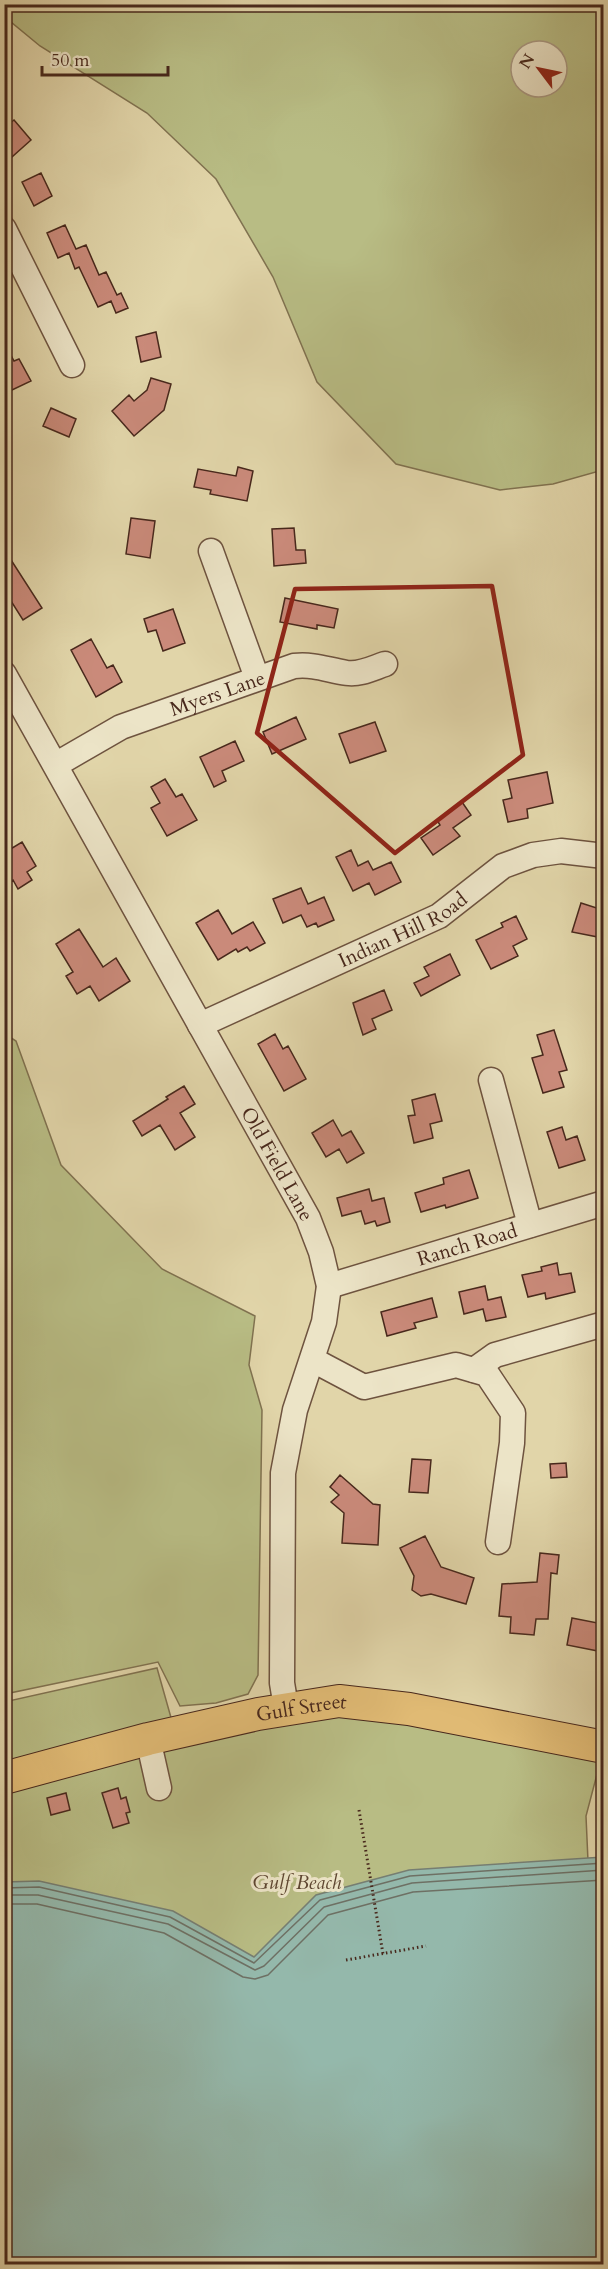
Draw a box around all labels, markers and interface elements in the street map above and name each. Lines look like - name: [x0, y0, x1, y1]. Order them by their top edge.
- scale bar: [42, 39, 168, 77]
- north arrow: [509, 39, 569, 99]
- text: 50 m: [51, 48, 90, 73]
- text: N: [514, 50, 540, 73]
- street label: Myers Lane: [166, 664, 269, 723]
- street label: Indian Hill Road: [334, 886, 473, 974]
- street label: Old Field Lane: [234, 1102, 320, 1226]
- street label: Ranch Road: [414, 1217, 521, 1273]
- street label: Gulf Street: [254, 1688, 349, 1728]
- park label: Gulf Beach: [253, 1869, 342, 1896]

